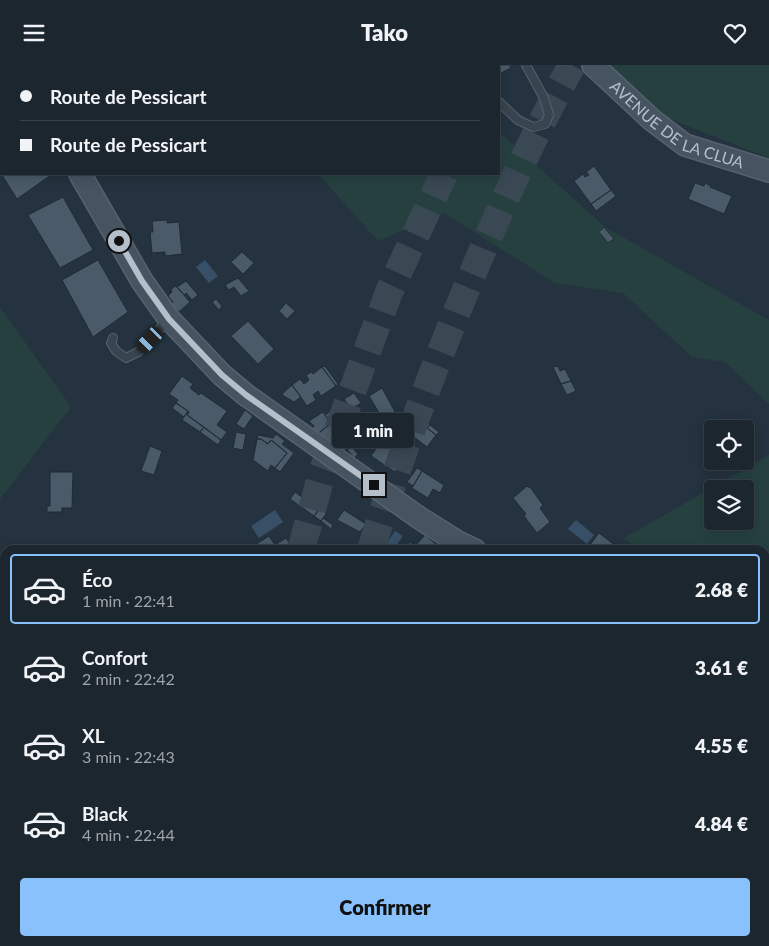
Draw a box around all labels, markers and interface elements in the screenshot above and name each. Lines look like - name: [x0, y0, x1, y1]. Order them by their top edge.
- icon: menu: [20, 19, 48, 47]
- text: Tako: [361, 19, 408, 46]
- icon: heart: [721, 19, 749, 47]
- street label: AVENUE DE LA CLUA: [606, 76, 747, 172]
- text: Route de Pessicart: [50, 85, 206, 108]
- text: Route de Pessicart: [50, 133, 206, 156]
- route start: [108, 230, 130, 252]
- car: [134, 324, 165, 356]
- callout: 1 min: [333, 413, 415, 447]
- map controls: [704, 420, 754, 530]
- button: locate: [704, 420, 754, 470]
- text: 1 min: [353, 421, 393, 440]
- route end: [363, 474, 385, 496]
- button: layers: [704, 480, 754, 530]
- icon: car: [22, 567, 67, 612]
- text: Éco: [82, 568, 112, 591]
- text: 2.68 €: [695, 578, 748, 601]
- text: 1 min · 22:41: [82, 591, 175, 610]
- icon: car: [22, 645, 67, 690]
- text: Confort: [82, 646, 147, 669]
- text: 3.61 €: [695, 656, 748, 679]
- text: 2 min · 22:42: [82, 669, 175, 688]
- icon: car: [22, 723, 67, 768]
- text: XL: [82, 724, 105, 747]
- text: 4.55 €: [695, 734, 748, 757]
- text: 3 min · 22:43: [82, 747, 175, 766]
- icon: car: [22, 801, 67, 846]
- text: Black: [82, 802, 128, 825]
- text: 4.84 €: [695, 812, 748, 835]
- text: 4 min · 22:44: [82, 825, 175, 844]
- button: Confirmer: [20, 878, 750, 936]

